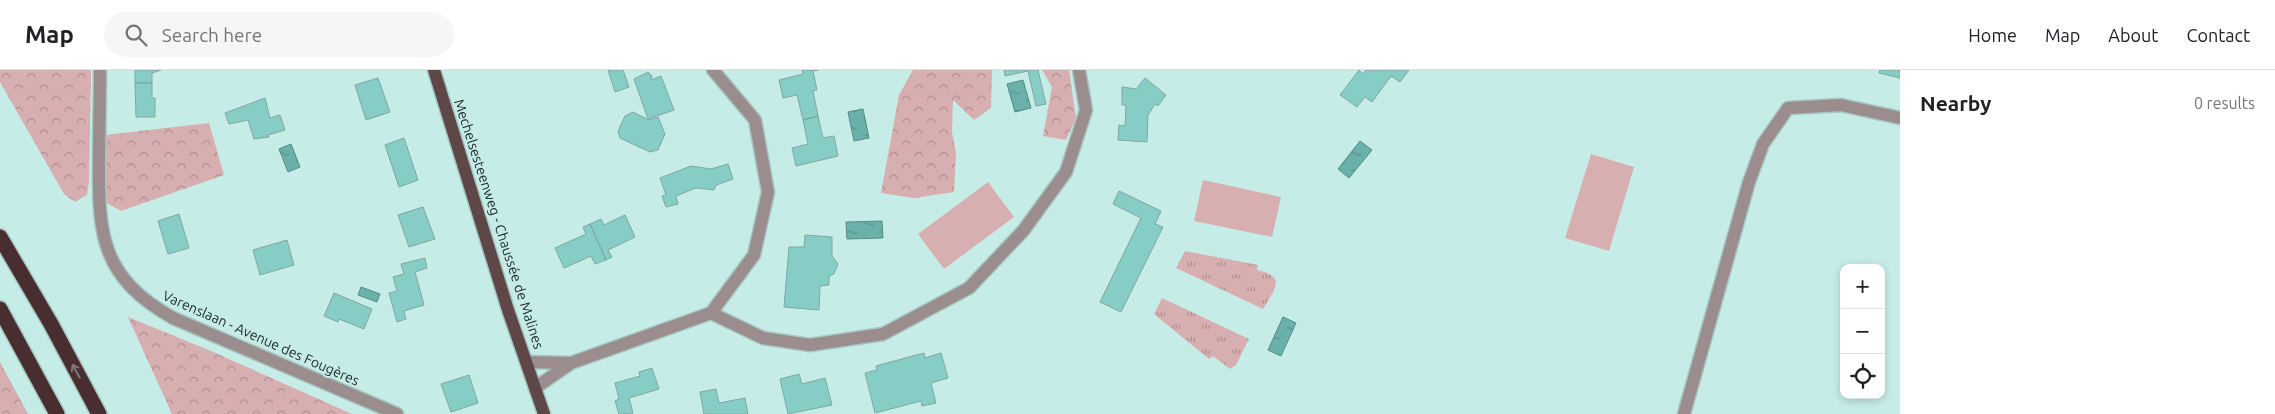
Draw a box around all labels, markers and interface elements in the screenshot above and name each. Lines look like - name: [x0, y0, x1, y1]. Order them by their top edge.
- search box: [104, 12, 454, 57]
- text: Map: [25, 21, 74, 48]
- icon: search: [122, 21, 150, 49]
- text: Search here: [162, 24, 262, 46]
- text: Home: [1968, 25, 2017, 45]
- text: Map: [2045, 25, 2080, 45]
- text: About: [2108, 25, 2158, 45]
- text: Contact: [2186, 25, 2250, 45]
- text: Nearby: [1920, 91, 1991, 115]
- text: 0 results: [2194, 94, 2255, 112]
- street label: Mechelsesteenweg - Chaussée de Malines: [451, 97, 547, 351]
- map controls: [1840, 264, 1885, 399]
- button: +: [1840, 264, 1885, 309]
- street label: Varenslaan - Avenue des Fougères: [160, 287, 362, 389]
- button: −: [1840, 309, 1885, 354]
- button: locate: [1840, 354, 1885, 399]
- one-way arrow: [71, 363, 81, 378]

